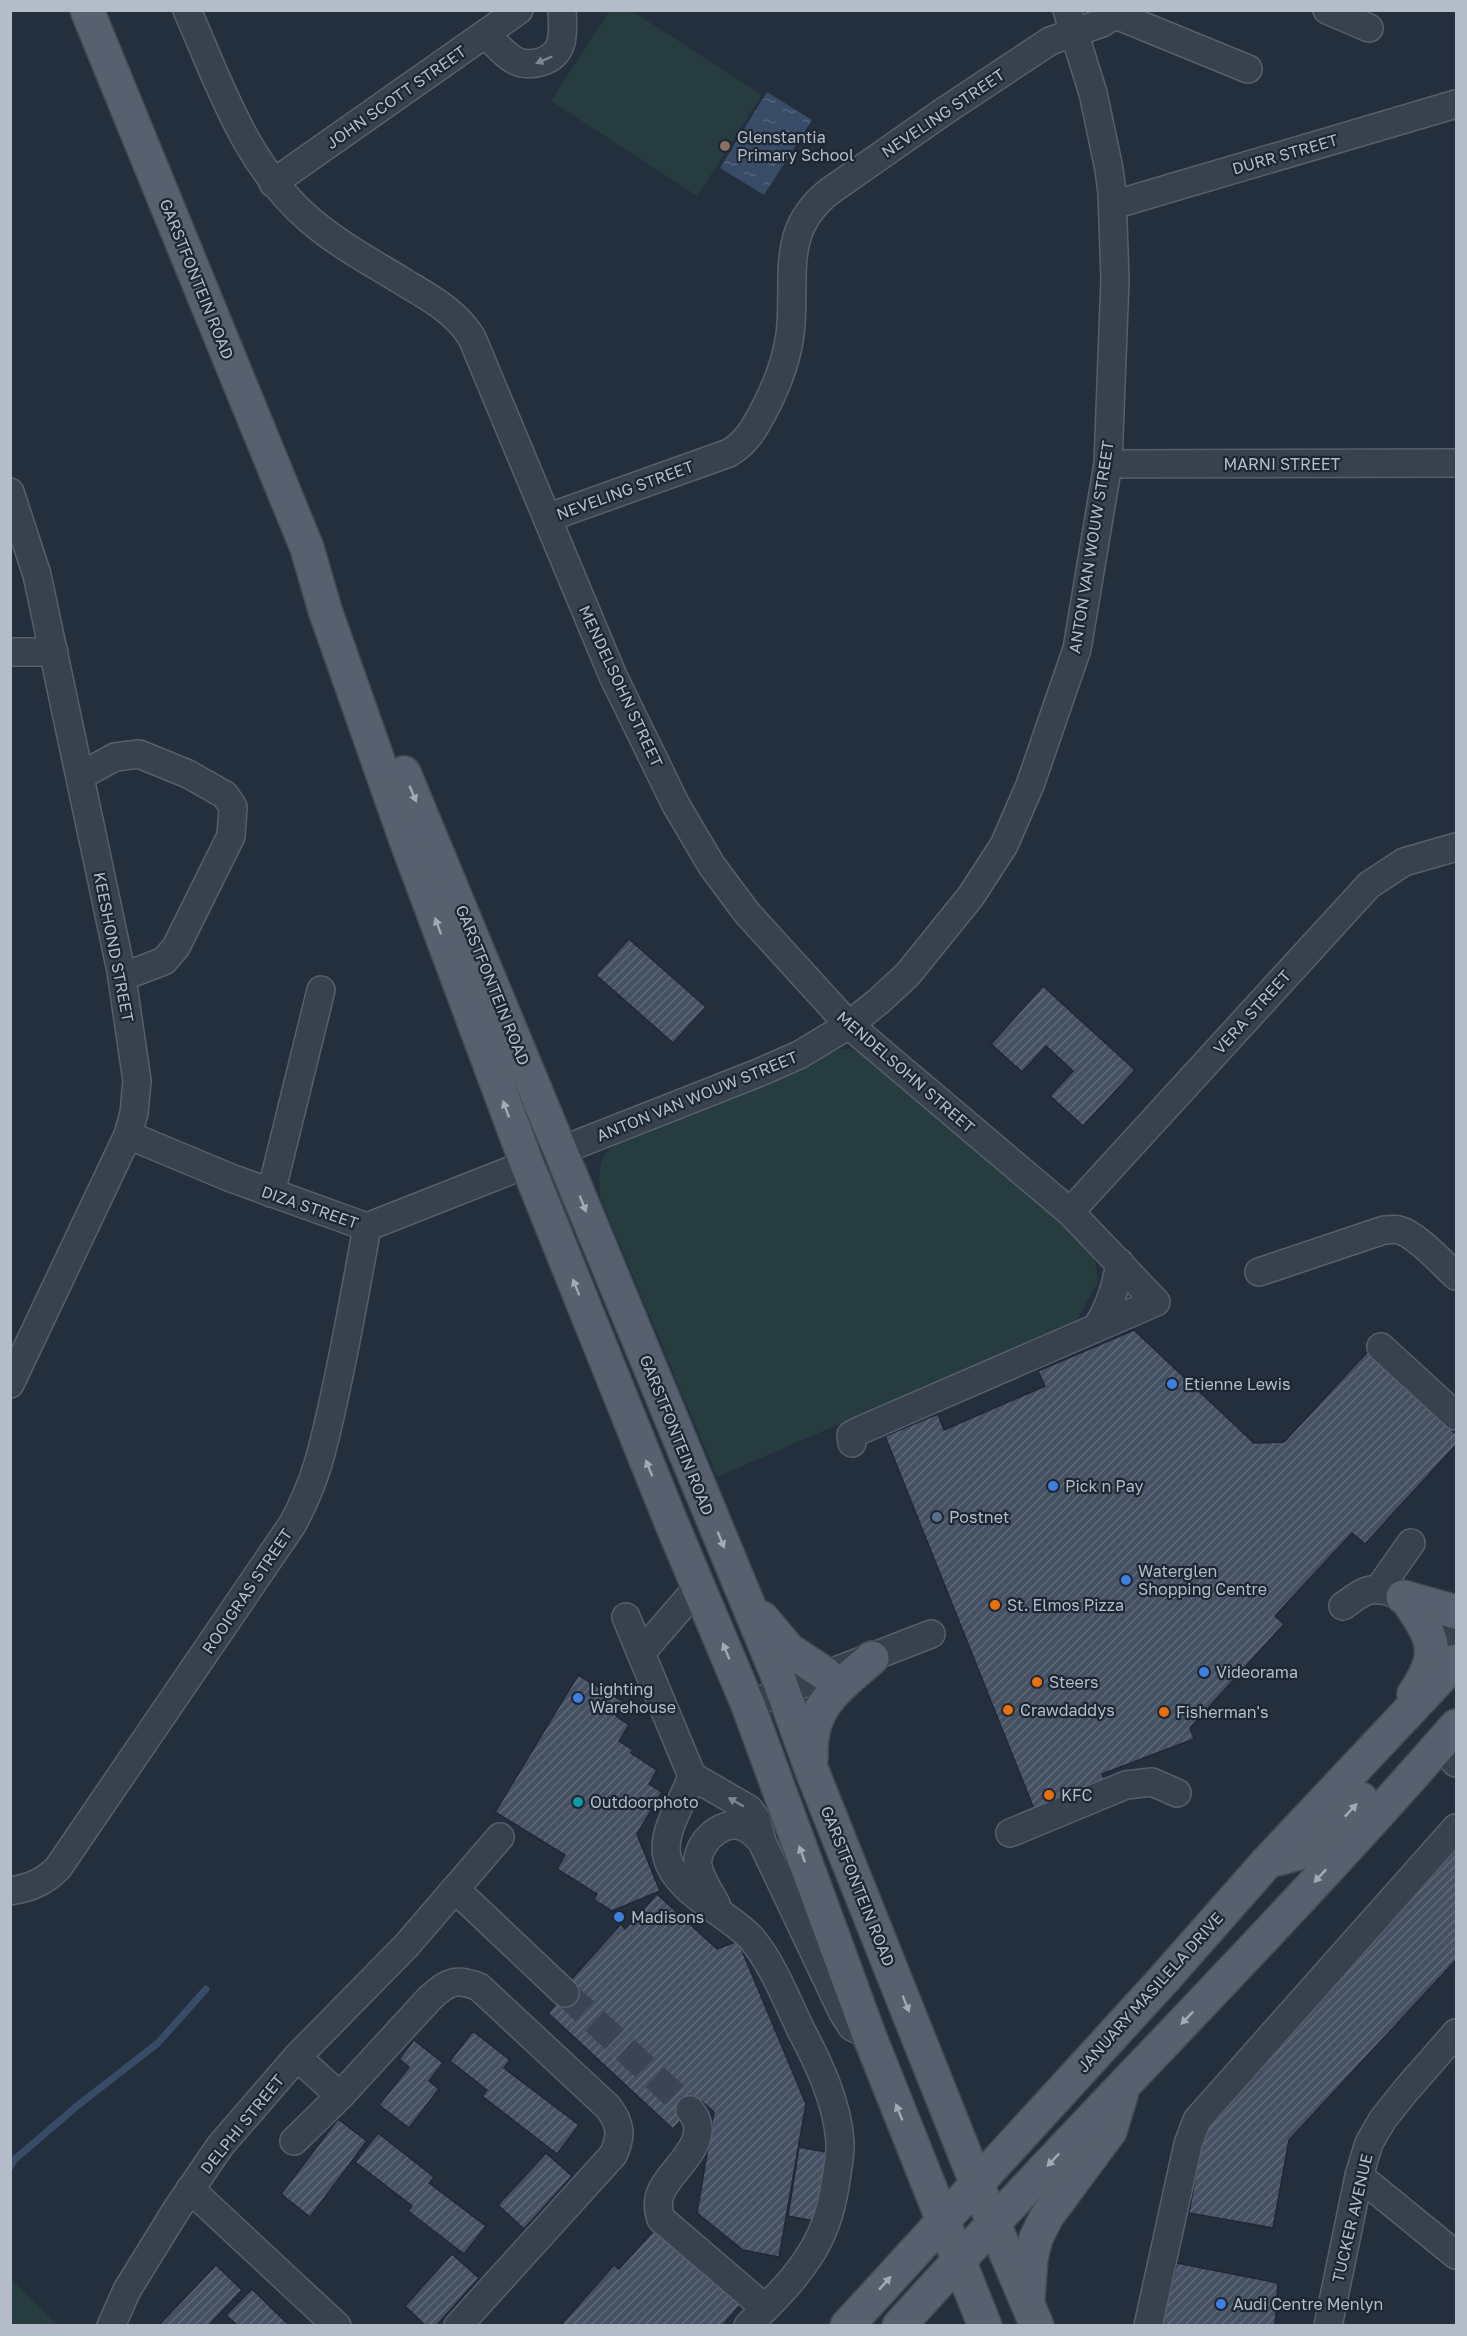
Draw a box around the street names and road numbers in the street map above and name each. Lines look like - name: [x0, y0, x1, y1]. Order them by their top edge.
- street label: JOHN SCOTT STREET: [322, 41, 470, 153]
- street label: NEVELING STREET: [877, 64, 1009, 162]
- street label: DURR STREET: [1230, 129, 1340, 179]
- street label: GARSTFONTEIN ROAD: [156, 196, 238, 362]
- street label: ANTON VAN WOUW STREET: [1064, 439, 1118, 655]
- street label: MARNI STREET: [1223, 454, 1341, 474]
- street label: NEVELING STREET: [554, 456, 696, 524]
- street label: MENDELSOHN STREET: [575, 602, 667, 770]
- street label: KEESHOND STREET: [90, 870, 138, 1024]
- street label: GARSTFONTEIN ROAD: [452, 902, 534, 1068]
- street label: VERA STREET: [1209, 966, 1295, 1058]
- street label: MENDELSOHN STREET: [833, 1007, 979, 1137]
- street label: ANTON VAN WOUW STREET: [593, 1046, 801, 1146]
- street label: DIZA STREET: [259, 1181, 361, 1233]
- street label: GARSTFONTEIN ROAD: [636, 1352, 718, 1518]
- street label: ROOIGRAS STREET: [198, 1524, 296, 1658]
- street label: GARSTFONTEIN ROAD: [817, 1803, 899, 1969]
- street label: JANUARY MASILELA DRIVE: [1073, 1908, 1227, 2076]
- street label: DELPHI STREET: [196, 2070, 288, 2178]
- street label: TUCKER AVENUE: [1327, 2152, 1377, 2284]

